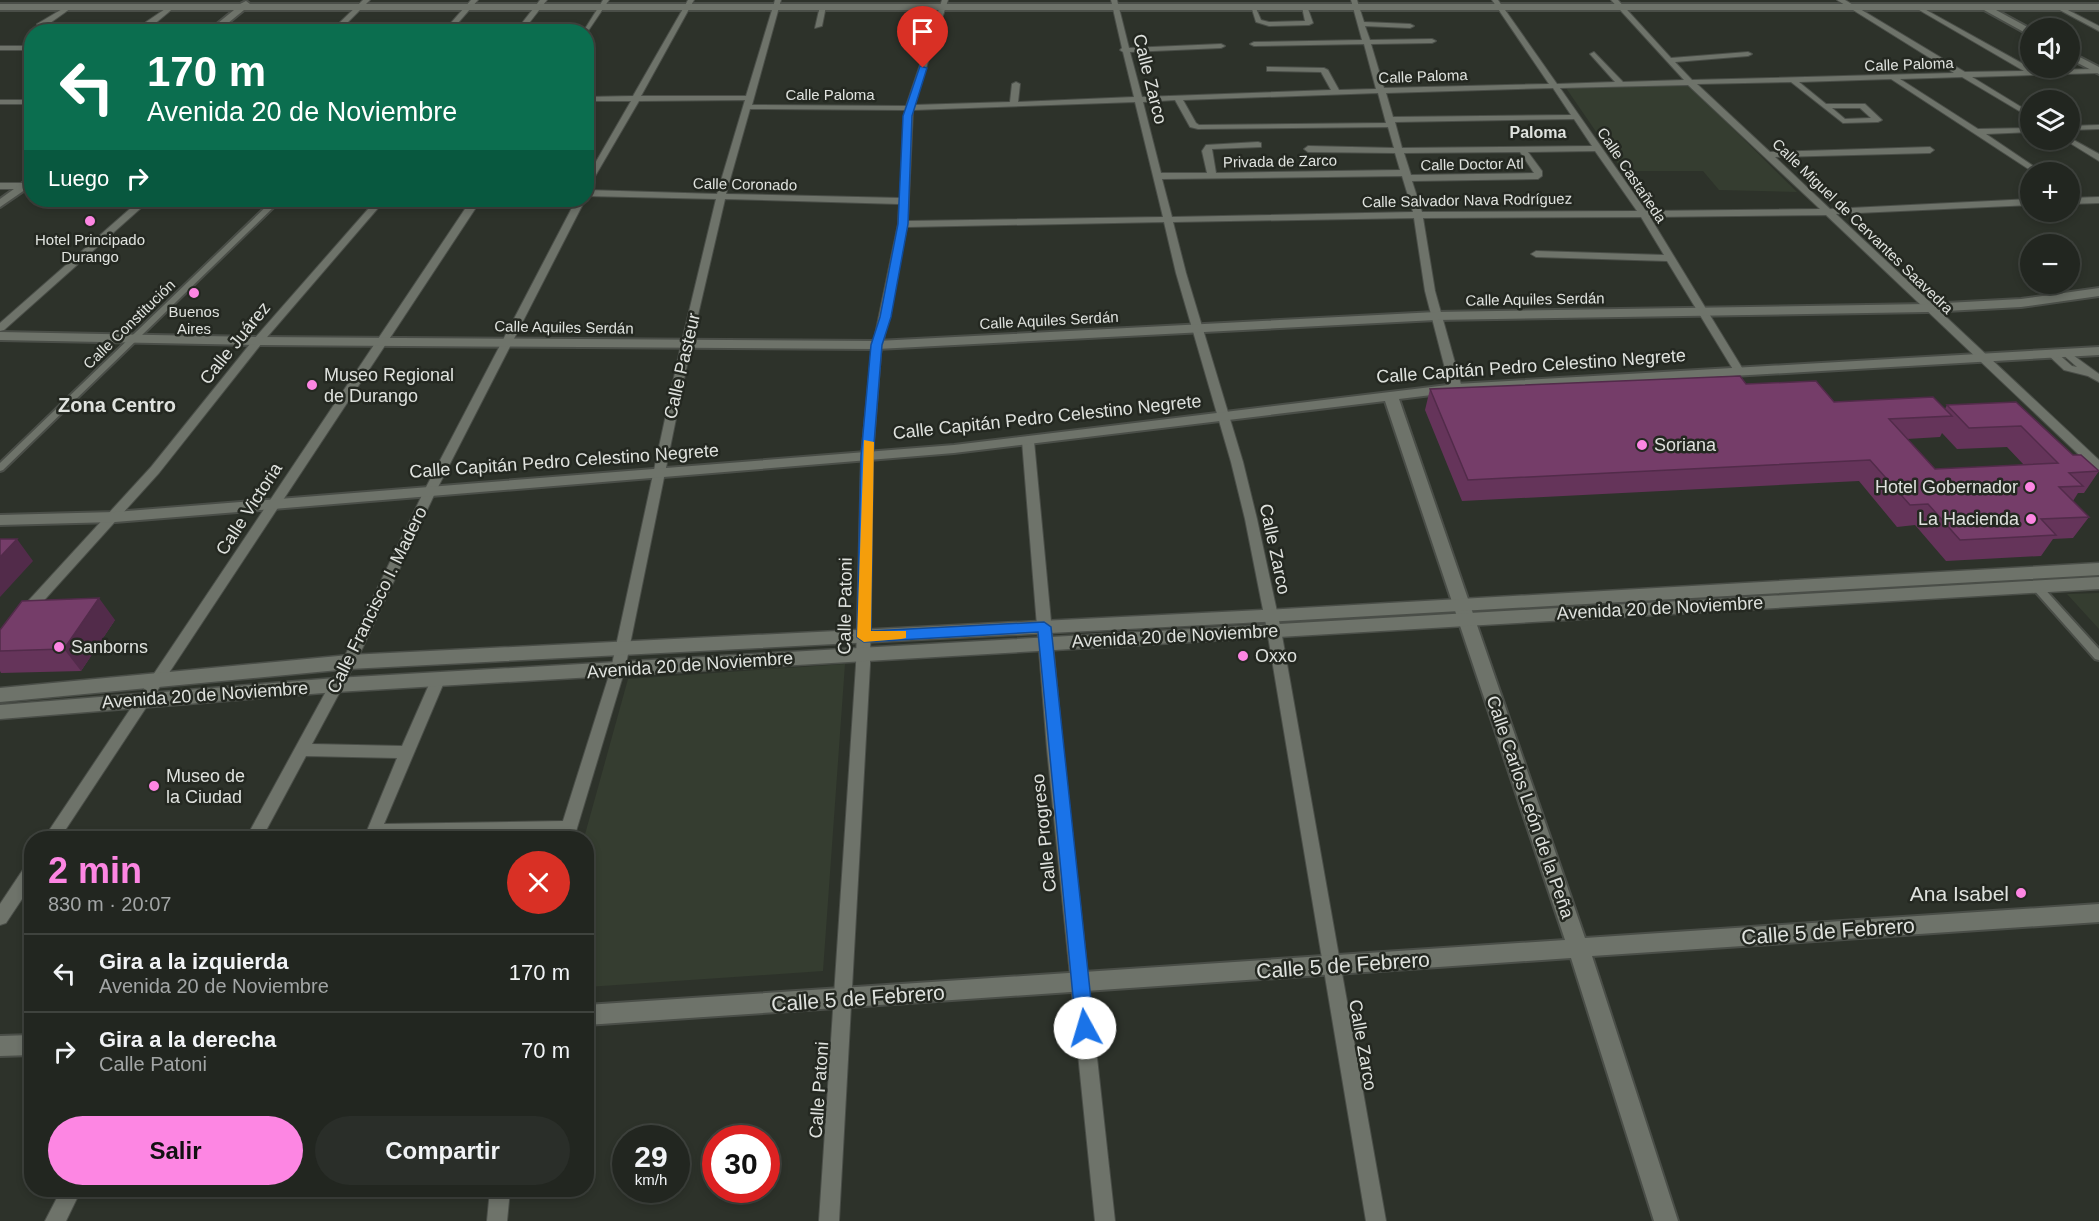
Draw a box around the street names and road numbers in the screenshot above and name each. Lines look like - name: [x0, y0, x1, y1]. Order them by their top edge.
- street label: Calle Zarco: [1129, 32, 1171, 126]
- street label: Calle Paloma: [1864, 54, 1955, 74]
- street label: Calle Paloma: [1378, 66, 1469, 86]
- street label: Calle Paloma: [785, 86, 875, 103]
- street label: Calle Castañeda: [1594, 124, 1670, 226]
- street label: Calle Miguel de Cervantes Saavedra: [1769, 135, 1957, 317]
- street label: Privada de Zarco: [1223, 152, 1337, 170]
- street label: Calle Doctor Atl: [1420, 155, 1524, 173]
- street label: Calle Coronado: [693, 175, 797, 193]
- street label: Calle Salvador Nava Rodríguez: [1362, 190, 1572, 210]
- street label: Calle Constitución: [80, 276, 178, 372]
- street label: Calle Aquiles Serdán: [1465, 289, 1605, 309]
- street label: Calle Juárez: [196, 298, 274, 388]
- street label: Calle Aquiles Serdán: [979, 308, 1119, 332]
- street label: Calle Pasteur: [660, 311, 704, 421]
- street label: Calle Aquiles Serdán: [494, 317, 634, 337]
- street label: Calle Capitán Pedro Celestino Negrete: [1376, 345, 1686, 387]
- street label: Calle Capitán Pedro Celestino Negrete: [892, 391, 1202, 443]
- street label: Calle Capitán Pedro Celestino Negrete: [409, 440, 719, 482]
- street label: Calle Victoria: [212, 458, 287, 559]
- street label: Calle Zarco: [1256, 502, 1294, 596]
- street label: Calle Francisco I. Madero: [323, 503, 431, 697]
- street label: Calle Patoni: [834, 557, 856, 655]
- street label: Avenida 20 de Noviembre: [1556, 593, 1764, 623]
- street label: Avenida 20 de Noviembre: [1071, 621, 1279, 651]
- street label: Avenida 20 de Noviembre: [586, 648, 794, 682]
- street label: Avenida 20 de Noviembre: [101, 678, 309, 712]
- street label: Calle Carlos León de la Peña: [1482, 693, 1578, 922]
- street label: Calle Progreso: [1028, 773, 1060, 893]
- street label: Calle 5 de Febrero: [1740, 913, 1916, 949]
- street label: Calle 5 de Febrero: [1255, 947, 1431, 983]
- street label: Calle 5 de Febrero: [770, 980, 946, 1016]
- street label: Calle Zarco: [1345, 998, 1381, 1092]
- street label: Calle Patoni: [806, 1041, 832, 1139]

